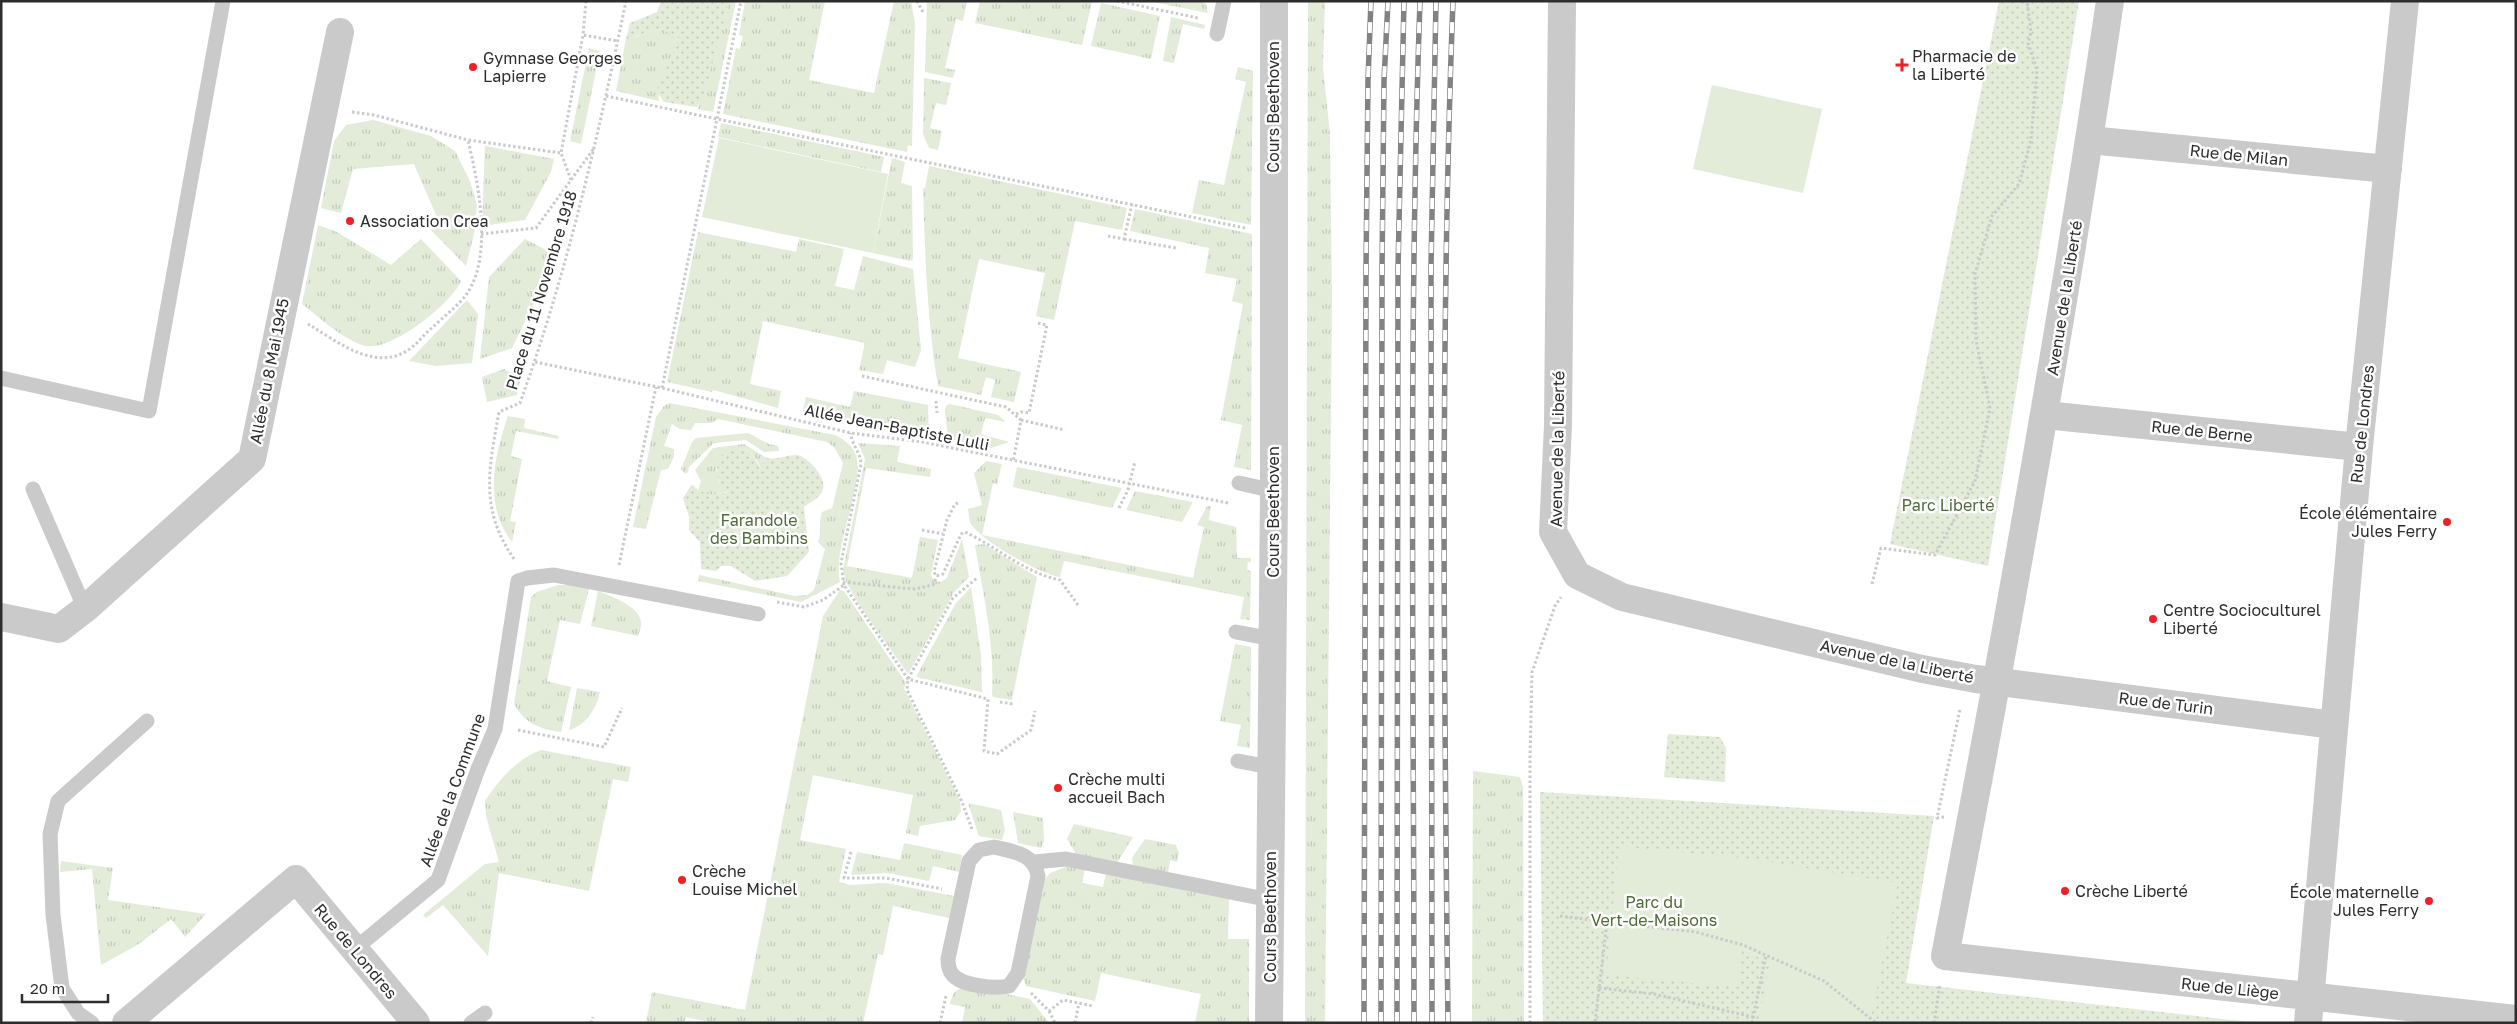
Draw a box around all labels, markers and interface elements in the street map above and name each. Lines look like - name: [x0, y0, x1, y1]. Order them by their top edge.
- street label: Cours Beethoven: [1263, 41, 1283, 173]
- place label: Pharmacie de la Liberté: [1912, 46, 2016, 84]
- place label: Gymnase Georges Lapierre: [483, 48, 622, 86]
- marker: Pharmacie de la Liberté: [1896, 59, 1908, 71]
- marker: Gymnase Georges Lapierre: [467, 61, 479, 73]
- street label: Rue de Milan: [2189, 140, 2289, 170]
- street label: Place du 11 Novembre 1918: [501, 188, 581, 392]
- place label: Association Crea: [360, 211, 489, 231]
- marker: Association Crea: [344, 215, 356, 227]
- street label: Avenue de la Liberté: [2042, 219, 2086, 377]
- street label: Allée du 8 Mai 1945: [245, 297, 293, 445]
- street label: Rue de Londres: [2346, 364, 2378, 484]
- street label: Avenue de la Liberté: [1546, 371, 1568, 527]
- street label: Allée Jean-Baptiste Lulli: [803, 399, 991, 455]
- street label: Rue de Berne: [2150, 416, 2254, 446]
- street label: Cours Beethoven: [1263, 446, 1283, 578]
- park label: Parc Liberté: [1902, 495, 1994, 515]
- place label: École élémentaire Jules Ferry: [2299, 503, 2437, 541]
- park label: Farandole des Bambins: [710, 510, 808, 548]
- marker: École élémentaire Jules Ferry: [2441, 516, 2453, 528]
- place label: Centre Socioculturel Liberté: [2163, 600, 2321, 638]
- marker: Centre Socioculturel Liberté: [2147, 613, 2159, 625]
- street label: Avenue de la Liberté: [1818, 635, 1976, 687]
- street label: Rue de Turin: [2118, 687, 2214, 719]
- street label: Allée de la Commune: [415, 711, 489, 869]
- place label: Crèche multi accueil Bach: [1068, 769, 1165, 807]
- marker: Crèche multi accueil Bach: [1052, 782, 1064, 794]
- street label: Cours Beethoven: [1260, 851, 1280, 983]
- place label: Crèche Louise Michel: [692, 861, 797, 899]
- marker: Crèche Louise Michel: [676, 874, 688, 886]
- place label: Crèche Liberté: [2075, 881, 2188, 901]
- place label: École maternelle Jules Ferry: [2289, 882, 2419, 920]
- marker: Crèche Liberté: [2059, 885, 2071, 897]
- park label: Parc du Vert-de-Maisons: [1591, 892, 1717, 930]
- marker: École maternelle Jules Ferry: [2423, 895, 2435, 907]
- street label: Rue de Londres: [310, 899, 402, 1003]
- scale bar: [22, 972, 109, 1004]
- street label: Rue de Liège: [2180, 973, 2280, 1003]
- text: 20 m: [30, 979, 65, 997]

